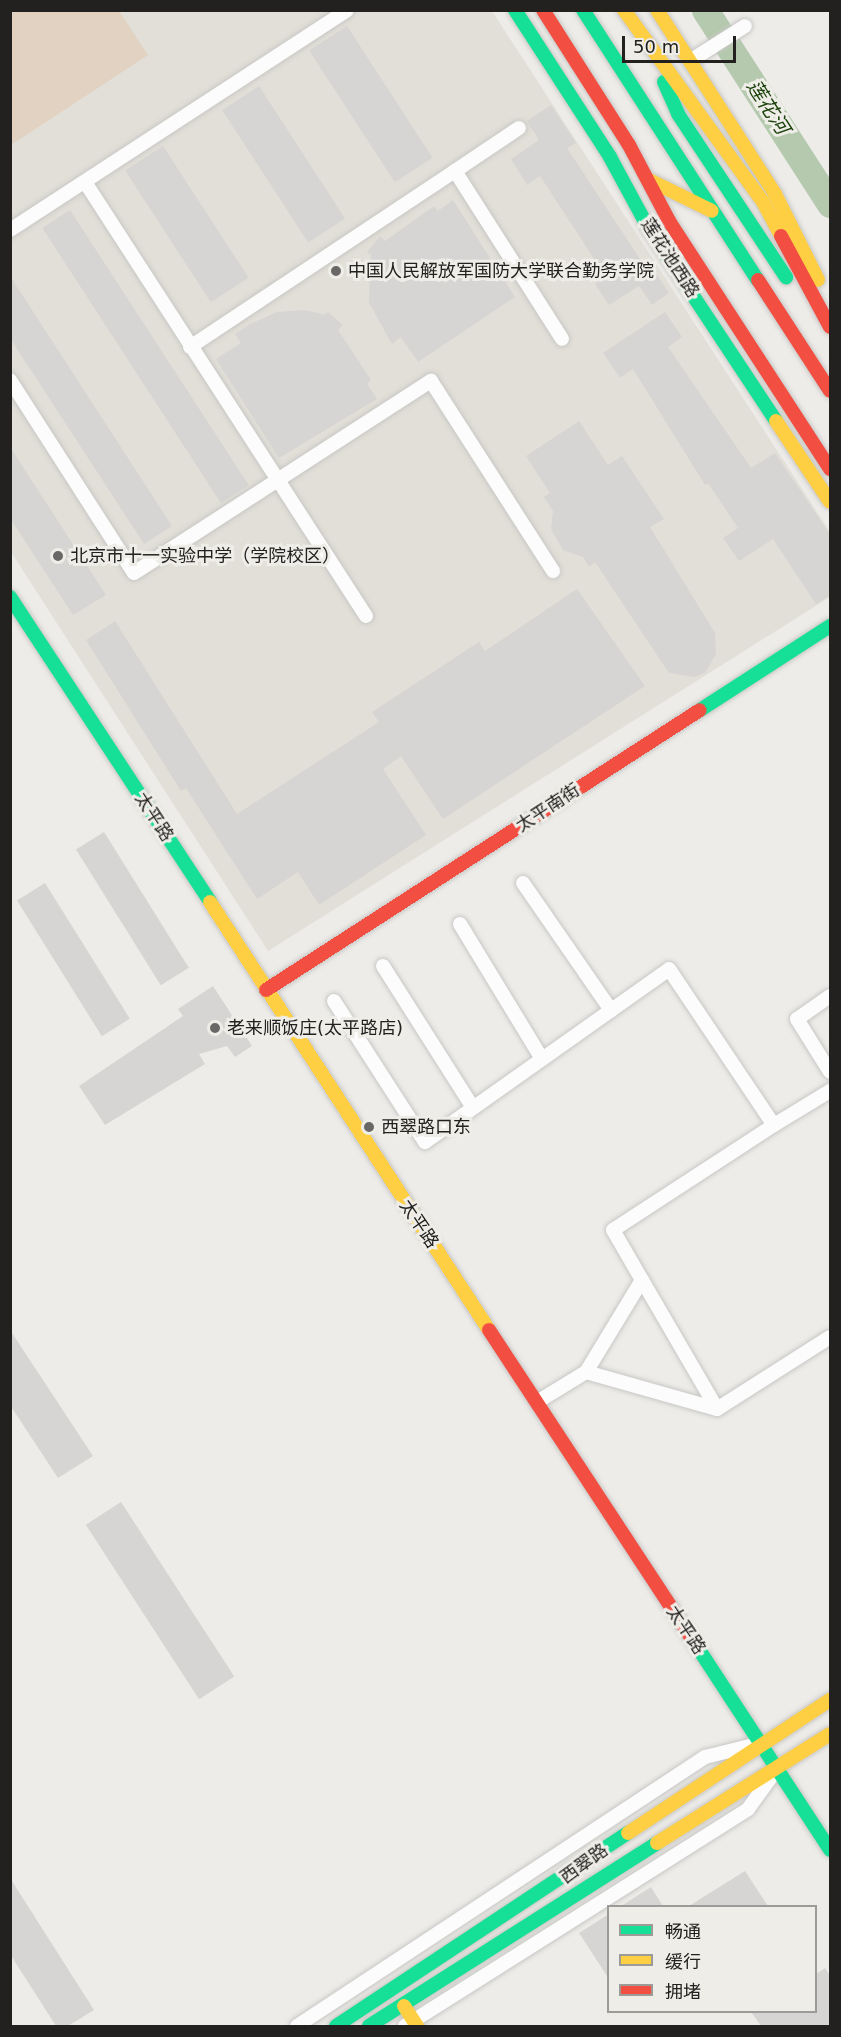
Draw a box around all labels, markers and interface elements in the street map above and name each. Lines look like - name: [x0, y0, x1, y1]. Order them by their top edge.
- scale bar: [625, 24, 739, 62]
- text: 50 m: [633, 36, 679, 57]
- water label: 莲花河: [742, 75, 794, 139]
- street label: 莲花池西路: [636, 214, 704, 302]
- place label: 中国人民解放军国防大学联合勤务学院: [348, 260, 654, 282]
- marker: 中国人民解放军国防大学联合勤务学院: [329, 264, 343, 278]
- place label: 北京市十一实验中学（学院校区）: [70, 545, 340, 567]
- marker: 北京市十一实验中学（学院校区）: [51, 549, 65, 563]
- street label: 太平南街: [512, 779, 584, 837]
- street label: 太平路: [130, 788, 178, 846]
- place label: 老来顺饭庄(太平路店): [227, 1017, 403, 1039]
- marker: 老来顺饭庄(太平路店): [208, 1021, 222, 1035]
- place label: 西翠路口东: [381, 1116, 471, 1138]
- marker: 西翠路口东: [362, 1120, 376, 1134]
- street label: 太平路: [395, 1196, 443, 1252]
- street label: 太平路: [662, 1602, 710, 1658]
- street label: 西翠路: [556, 1839, 612, 1889]
- legend: [607, 1905, 817, 2013]
- text: 畅通: [665, 1921, 701, 1942]
- text: 缓行: [665, 1951, 701, 1972]
- text: 拥堵: [665, 1981, 701, 2002]

